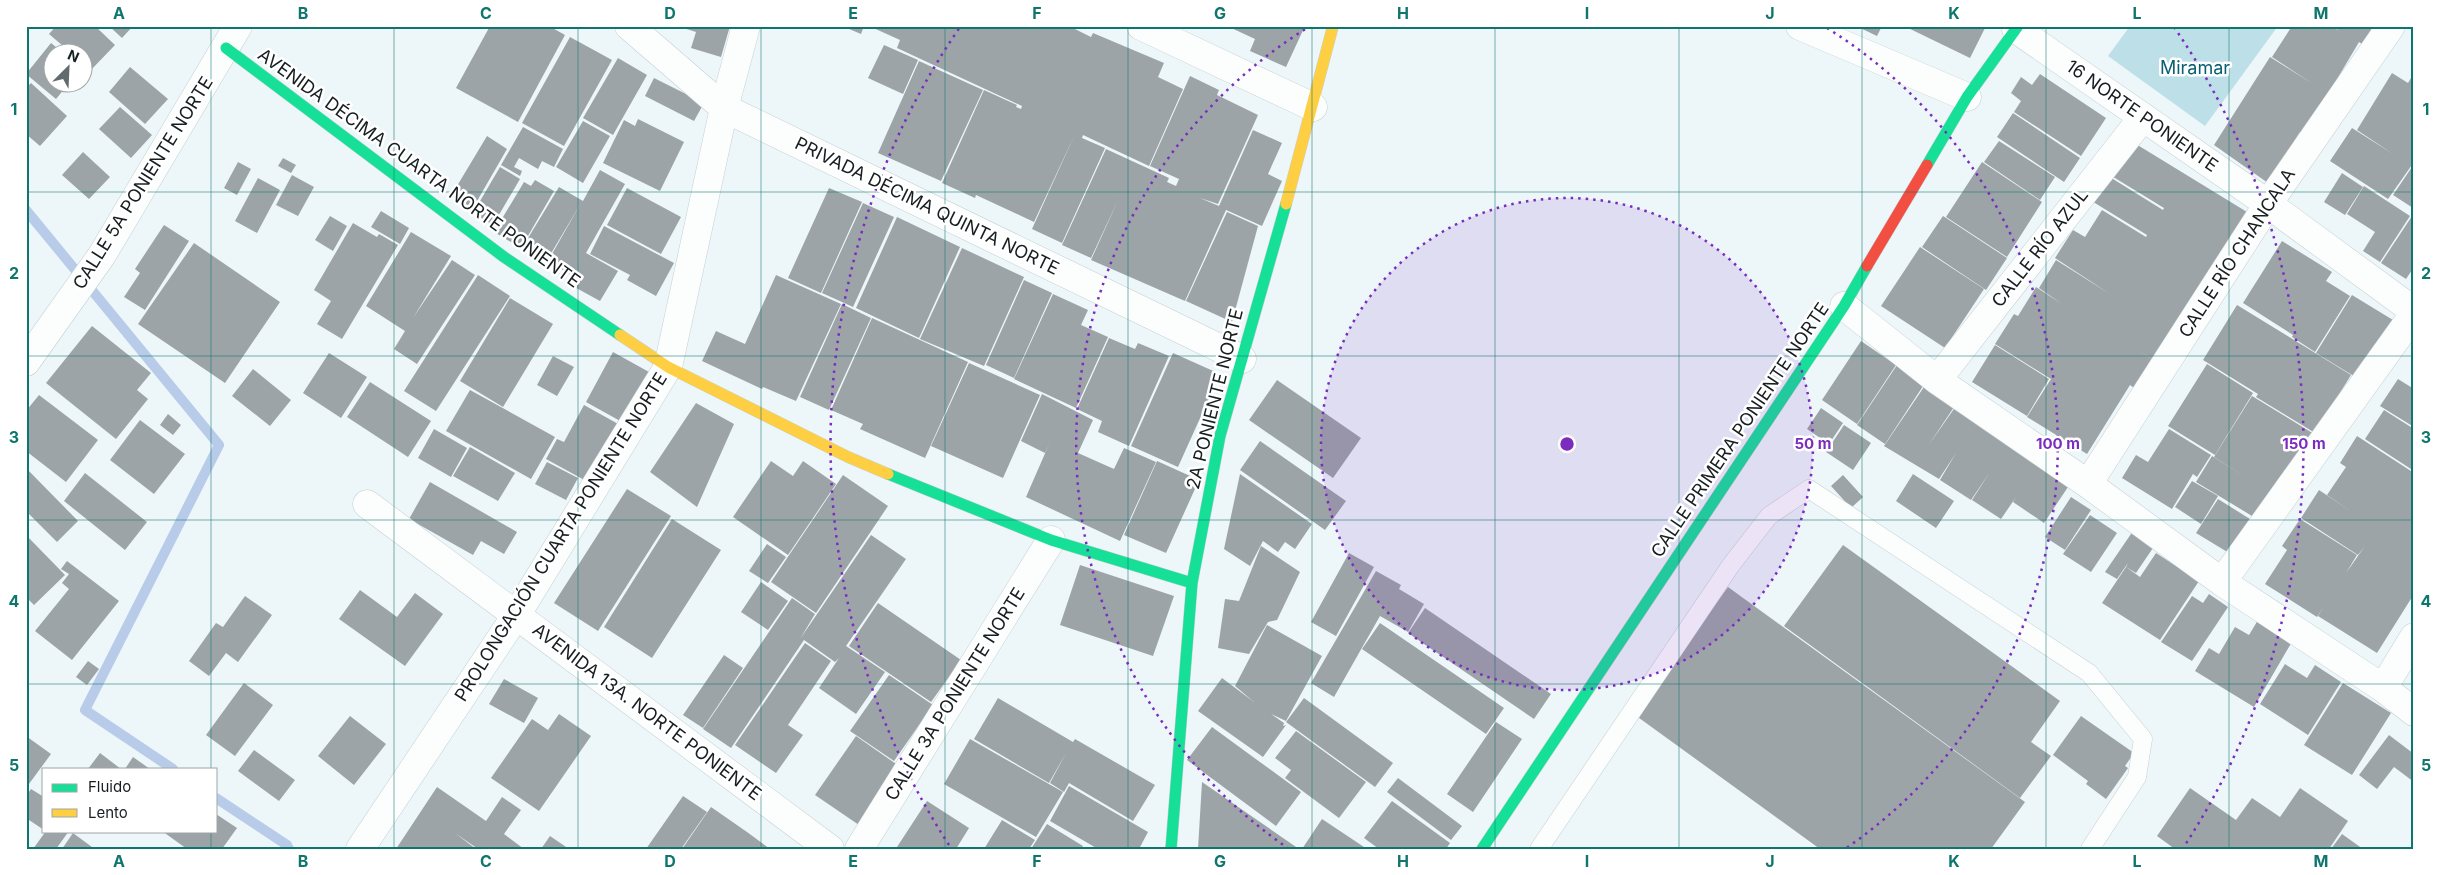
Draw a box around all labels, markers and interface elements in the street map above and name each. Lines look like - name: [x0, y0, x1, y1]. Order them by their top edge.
- text: A: [113, 3, 125, 23]
- text: B: [298, 3, 308, 23]
- text: C: [480, 3, 492, 23]
- text: D: [664, 3, 676, 23]
- text: E: [848, 3, 858, 23]
- text: F: [1032, 3, 1042, 23]
- text: G: [1214, 3, 1226, 23]
- text: H: [1397, 3, 1409, 23]
- text: I: [1585, 3, 1589, 23]
- text: J: [1765, 3, 1775, 23]
- text: K: [1948, 3, 1960, 23]
- text: L: [2132, 3, 2142, 23]
- text: M: [2314, 3, 2328, 23]
- north arrow: [42, 42, 92, 92]
- street label: AVENIDA DÉCIMA CUARTA NORTE PONIENTE: [254, 43, 585, 292]
- text: N: [65, 46, 82, 66]
- street label: 16 NORTE PONIENTE: [2062, 55, 2222, 176]
- park label: Miramar: [2160, 57, 2230, 78]
- street label: CALLE 5A PONIENTE NORTE: [68, 73, 217, 293]
- text: 1: [11, 99, 17, 119]
- text: 1: [2423, 99, 2429, 119]
- street label: PRIVADA DÉCIMA QUINTA NORTE: [792, 131, 1063, 279]
- street label: CALLE RÍO CHANCALA: [2173, 164, 2299, 341]
- street label: CALLE RÍO AZUL: [1986, 184, 2092, 311]
- text: 2: [9, 263, 19, 283]
- text: 2: [2421, 263, 2431, 283]
- street label: CALLE PRIMERA PONIENTE NORTE: [1646, 298, 1833, 561]
- street label: 2A PONIENTE NORTE: [1182, 306, 1247, 491]
- street label: PROLONGACIÓN CUARTA PONIENTE NORTE: [449, 368, 671, 705]
- text: 3: [9, 427, 19, 447]
- text: 3: [2421, 427, 2431, 447]
- text: 50 m: [1795, 434, 1831, 453]
- text: 100 m: [2036, 434, 2080, 453]
- text: 150 m: [2282, 434, 2326, 453]
- centre of rings: [1558, 435, 1576, 453]
- street label: CALLE 3A PONIENTE NORTE: [880, 583, 1029, 804]
- text: 4: [9, 591, 20, 611]
- text: 4: [2421, 591, 2432, 611]
- street label: AVENIDA 13A. NORTE PONIENTE: [529, 619, 766, 804]
- text: 5: [9, 755, 19, 775]
- text: 5: [2421, 755, 2431, 775]
- legend: [42, 768, 218, 832]
- text: Fluido: [88, 777, 131, 796]
- text: Lento: [88, 803, 128, 822]
- text: A: [113, 851, 125, 871]
- text: B: [298, 851, 308, 871]
- text: C: [480, 851, 492, 871]
- text: D: [664, 851, 676, 871]
- text: E: [848, 851, 858, 871]
- text: F: [1032, 851, 1042, 871]
- text: G: [1214, 851, 1226, 871]
- text: H: [1397, 851, 1409, 871]
- text: I: [1585, 851, 1589, 871]
- text: J: [1765, 851, 1775, 871]
- text: K: [1948, 851, 1960, 871]
- text: L: [2132, 851, 2142, 871]
- text: M: [2314, 851, 2328, 871]

